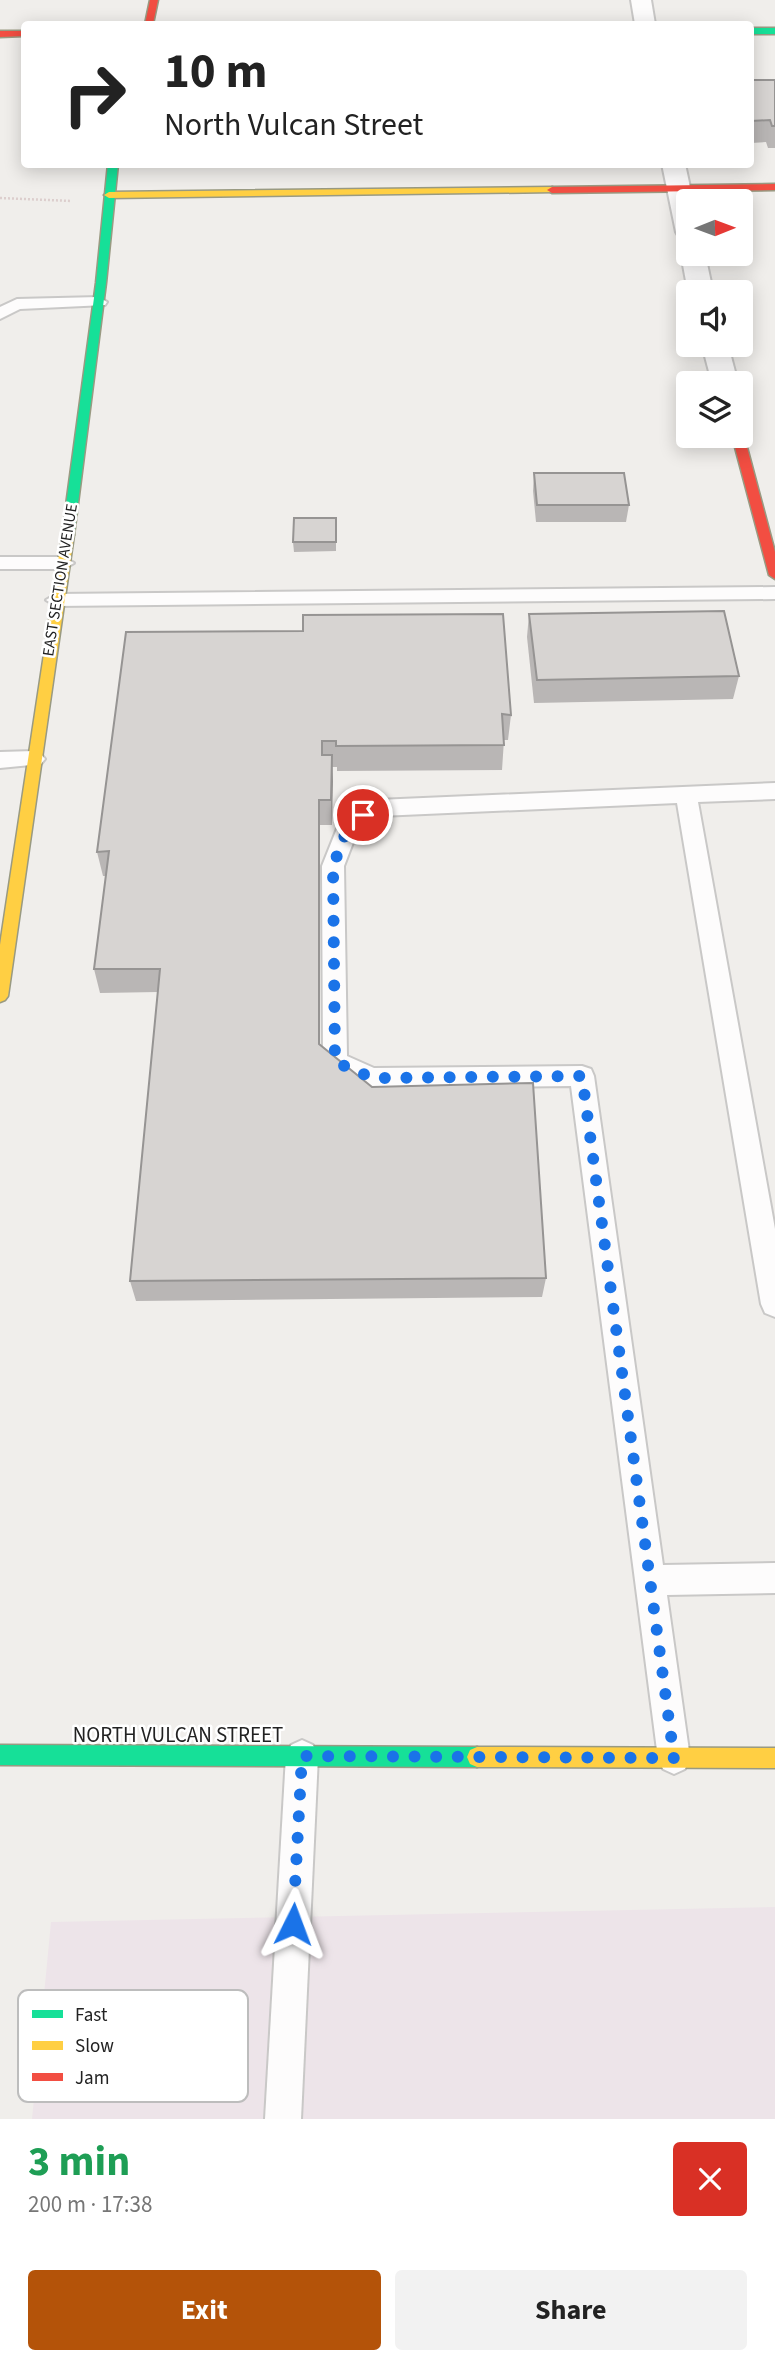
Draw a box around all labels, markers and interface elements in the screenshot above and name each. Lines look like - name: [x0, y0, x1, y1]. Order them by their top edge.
- text: 10 m: [164, 37, 268, 107]
- icon: right: [49, 49, 140, 140]
- text: North Vulcan Street: [164, 102, 423, 148]
- north arrow: [676, 189, 752, 266]
- map controls: [676, 189, 753, 448]
- button: sound: [676, 280, 753, 357]
- button: layers: [676, 371, 753, 448]
- street label: EAST SECTION AVENUE: [37, 502, 83, 658]
- pin: [333, 785, 393, 845]
- icon: arrive: [344, 796, 382, 834]
- street label: NORTH VULCAN STREET: [73, 1720, 283, 1750]
- position arrow: [256, 1887, 330, 1961]
- legend: [18, 1990, 248, 2102]
- text: Fast: [75, 2002, 108, 2029]
- text: Slow: [75, 2033, 114, 2060]
- text: Jam: [75, 2065, 109, 2092]
- text: 3 min: [28, 2132, 130, 2192]
- button: close: [673, 2142, 747, 2216]
- text: 200 m · 17:38: [28, 2188, 152, 2221]
- button: Exit: [28, 2270, 381, 2350]
- button: Share: [395, 2270, 747, 2350]

